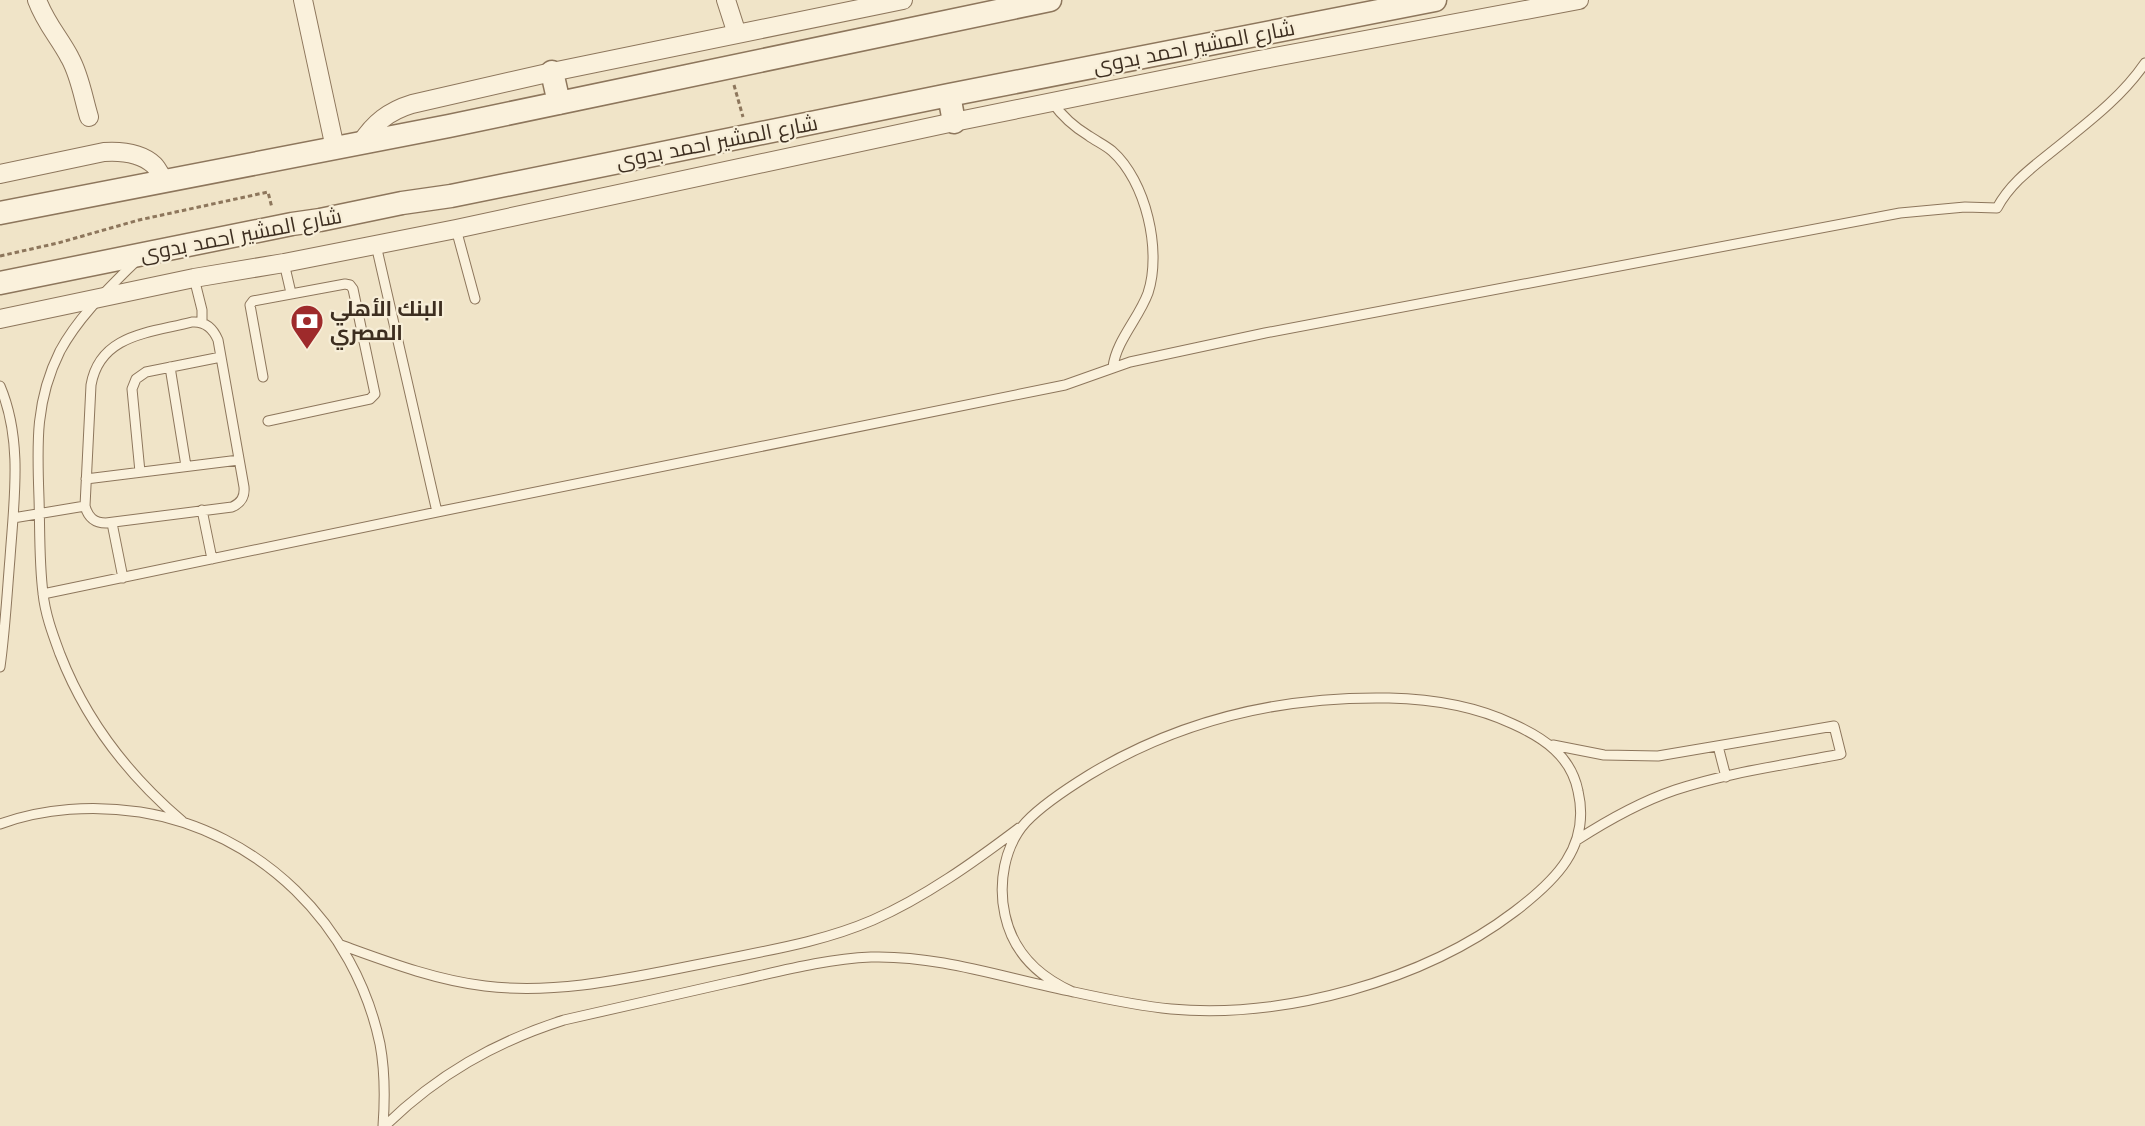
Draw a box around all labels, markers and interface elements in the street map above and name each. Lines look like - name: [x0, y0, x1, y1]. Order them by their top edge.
- street label: شارع المشير احمد بدوى: [1091, 15, 1297, 80]
- street label: شارع المشير احمد بدوى: [614, 110, 820, 175]
- street label: شارع المشير احمد بدوى: [138, 203, 344, 268]
- place label: البنك الأهلي المصري: [330, 296, 444, 350]
- bank icon: البنك الأهلي المصري: [289, 303, 325, 350]

